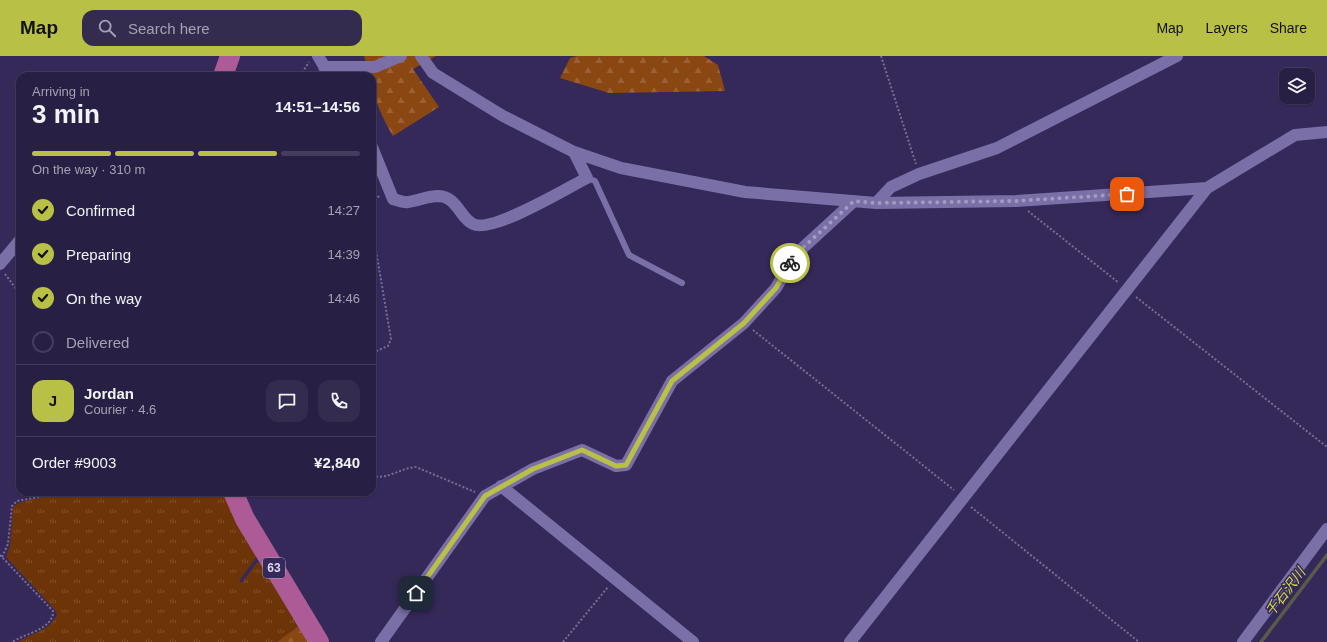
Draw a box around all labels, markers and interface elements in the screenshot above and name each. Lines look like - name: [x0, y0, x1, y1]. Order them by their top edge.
- search box: [82, 10, 362, 46]
- text: Map: [20, 17, 58, 38]
- icon: search: [96, 17, 118, 39]
- text: Search here: [128, 20, 210, 37]
- text: Map: [1156, 20, 1184, 36]
- text: Layers: [1206, 20, 1248, 36]
- text: Share: [1270, 20, 1307, 36]
- map controls: [1279, 68, 1315, 104]
- button: layers: [1279, 68, 1315, 104]
- text: Arriving in: [32, 84, 90, 99]
- text: 14:51–14:56: [275, 98, 360, 115]
- text: 3 min: [32, 99, 100, 129]
- text: On the way · 310 m: [32, 162, 145, 177]
- pin: [1110, 177, 1144, 211]
- icon: bag: [1116, 183, 1138, 205]
- icon: check: [32, 199, 54, 221]
- text: Confirmed: [66, 202, 135, 219]
- text: 14:27: [327, 203, 360, 218]
- icon: check: [32, 243, 54, 265]
- courier: [770, 243, 810, 283]
- text: Preparing: [66, 246, 131, 263]
- text: 14:39: [327, 247, 360, 262]
- icon: bike: [779, 252, 801, 274]
- icon: check: [32, 287, 54, 309]
- text: On the way: [66, 290, 142, 307]
- text: 14:46: [327, 291, 360, 306]
- text: Delivered: [66, 334, 129, 351]
- button: chat: [266, 380, 308, 422]
- button: phone: [318, 380, 360, 422]
- text: Jordan: [84, 385, 134, 402]
- text: J: [49, 392, 57, 409]
- text: Courier · 4.6: [84, 402, 156, 417]
- text: Order #9003: [32, 454, 116, 471]
- text: ¥2,840: [314, 454, 360, 471]
- road number: 63: [263, 558, 285, 578]
- water label: 千石沢川: [1262, 563, 1309, 619]
- pin: [399, 576, 433, 610]
- icon: home: [405, 582, 427, 604]

